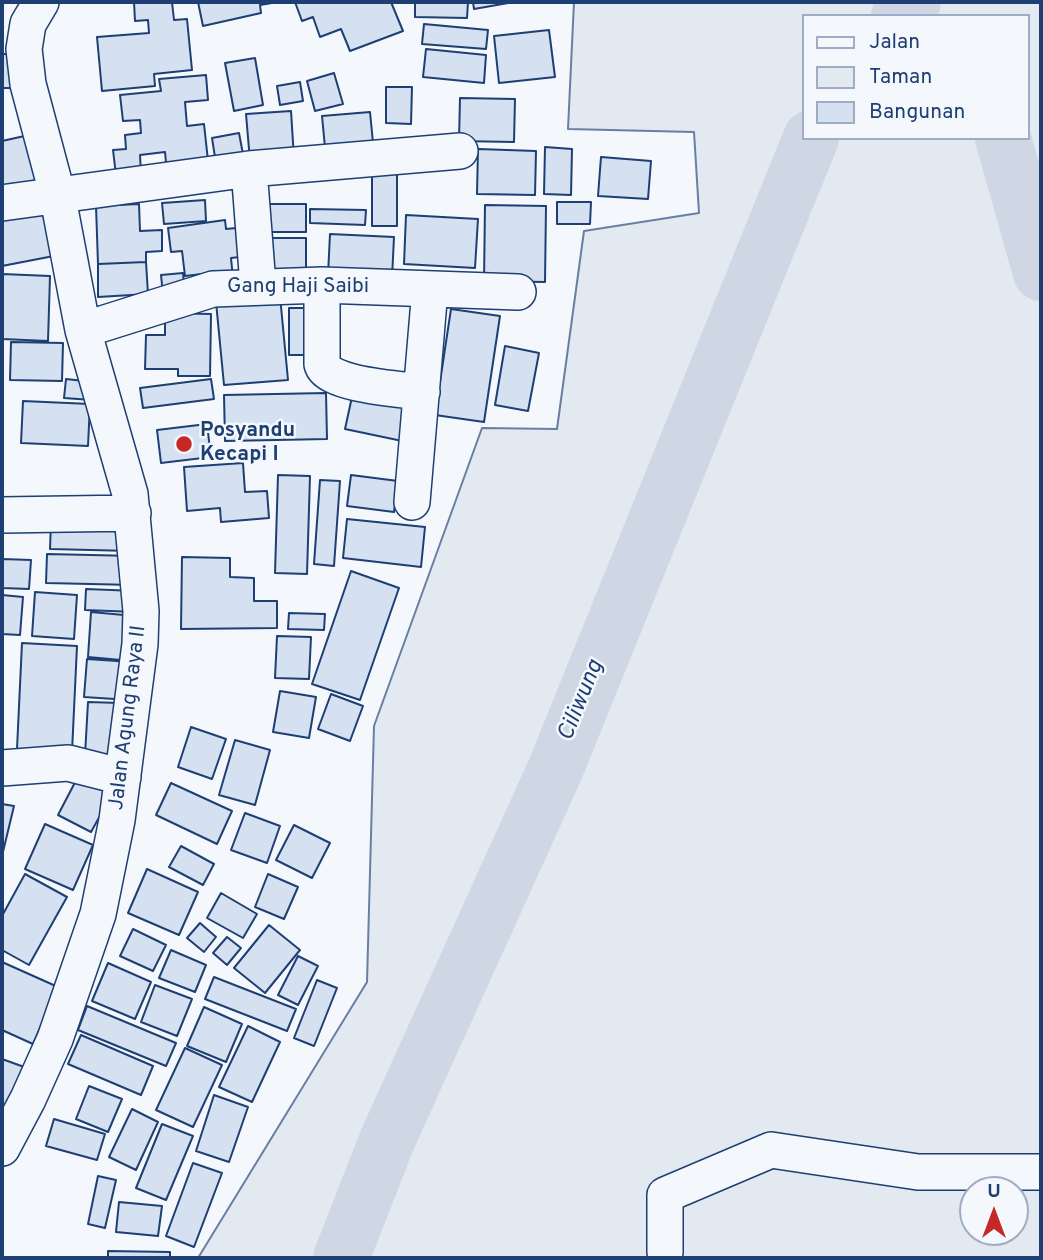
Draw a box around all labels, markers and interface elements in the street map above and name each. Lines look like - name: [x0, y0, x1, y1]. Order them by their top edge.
- legend: [802, 14, 1029, 140]
- text: Jalan: [869, 29, 920, 56]
- text: Taman: [869, 64, 932, 91]
- text: Bangunan: [869, 99, 965, 126]
- street label: Gang Haji Saibi: [227, 275, 369, 301]
- place label: Posyandu Kecapi I: [200, 419, 295, 469]
- marker: Posyandu Kecapi I: [174, 434, 194, 454]
- street label: Jalan Agung Raya II: [105, 624, 153, 812]
- water label: Ciliwung: [553, 656, 611, 746]
- north arrow: [959, 1176, 1029, 1246]
- text: U: [987, 1180, 1001, 1204]

